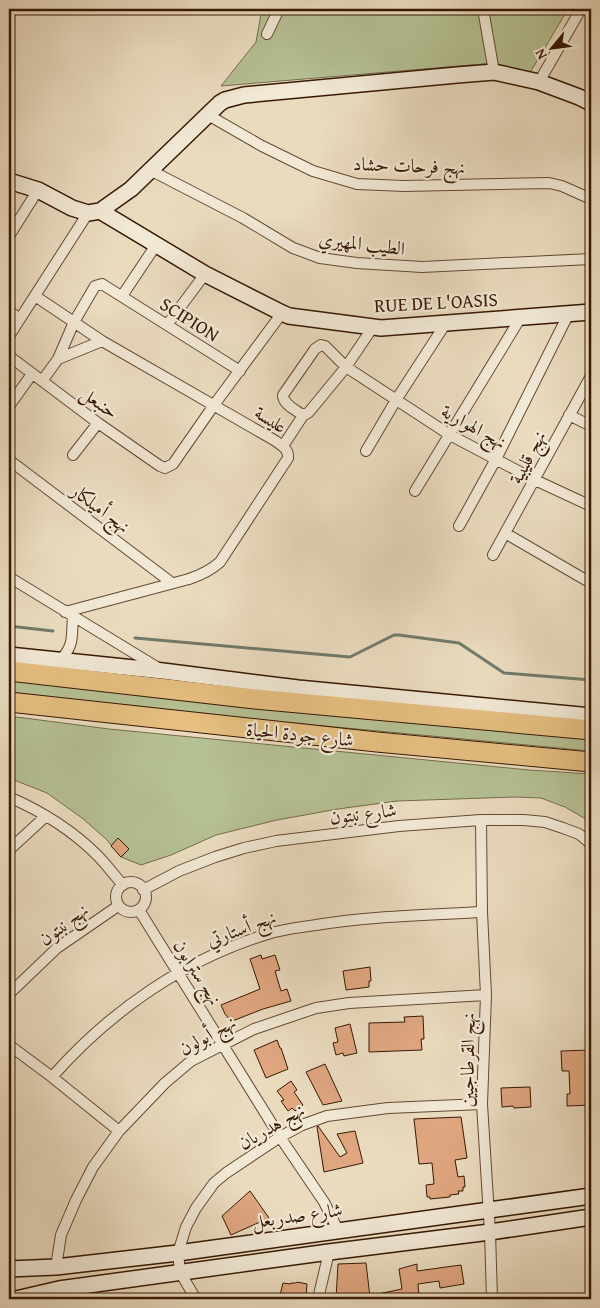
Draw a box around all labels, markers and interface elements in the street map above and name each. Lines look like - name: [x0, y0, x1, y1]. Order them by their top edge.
- north arrow: [528, 22, 578, 72]
- text: N: [529, 45, 552, 63]
- street label: نهج فرحات حشاد: [352, 149, 466, 185]
- street label: الطيب المهيري: [317, 224, 407, 264]
- street label: RUE DE L'OASIS: [374, 285, 498, 319]
- street label: SCIPION: [155, 290, 225, 348]
- street label: حنبعل: [75, 379, 125, 425]
- street label: نهج الهوارية: [434, 397, 512, 459]
- street label: عليسة: [249, 398, 293, 440]
- street label: نهج قليبية: [501, 425, 556, 491]
- street label: نهج أميلكار: [61, 475, 137, 543]
- street label: شارع جودة الحياة: [245, 714, 355, 756]
- street label: شارع نبتون: [328, 795, 398, 833]
- street label: نهج نبتون: [32, 896, 96, 955]
- street label: نهج أستارتي: [202, 903, 281, 957]
- street label: نهج سترابون: [163, 934, 229, 1012]
- street label: نهج أبولون: [173, 1008, 243, 1066]
- street label: نهج القرطاجيين: [452, 1013, 486, 1107]
- street label: نهج هدريان: [233, 1096, 311, 1160]
- street label: شارع صدربعل: [250, 1195, 344, 1237]

